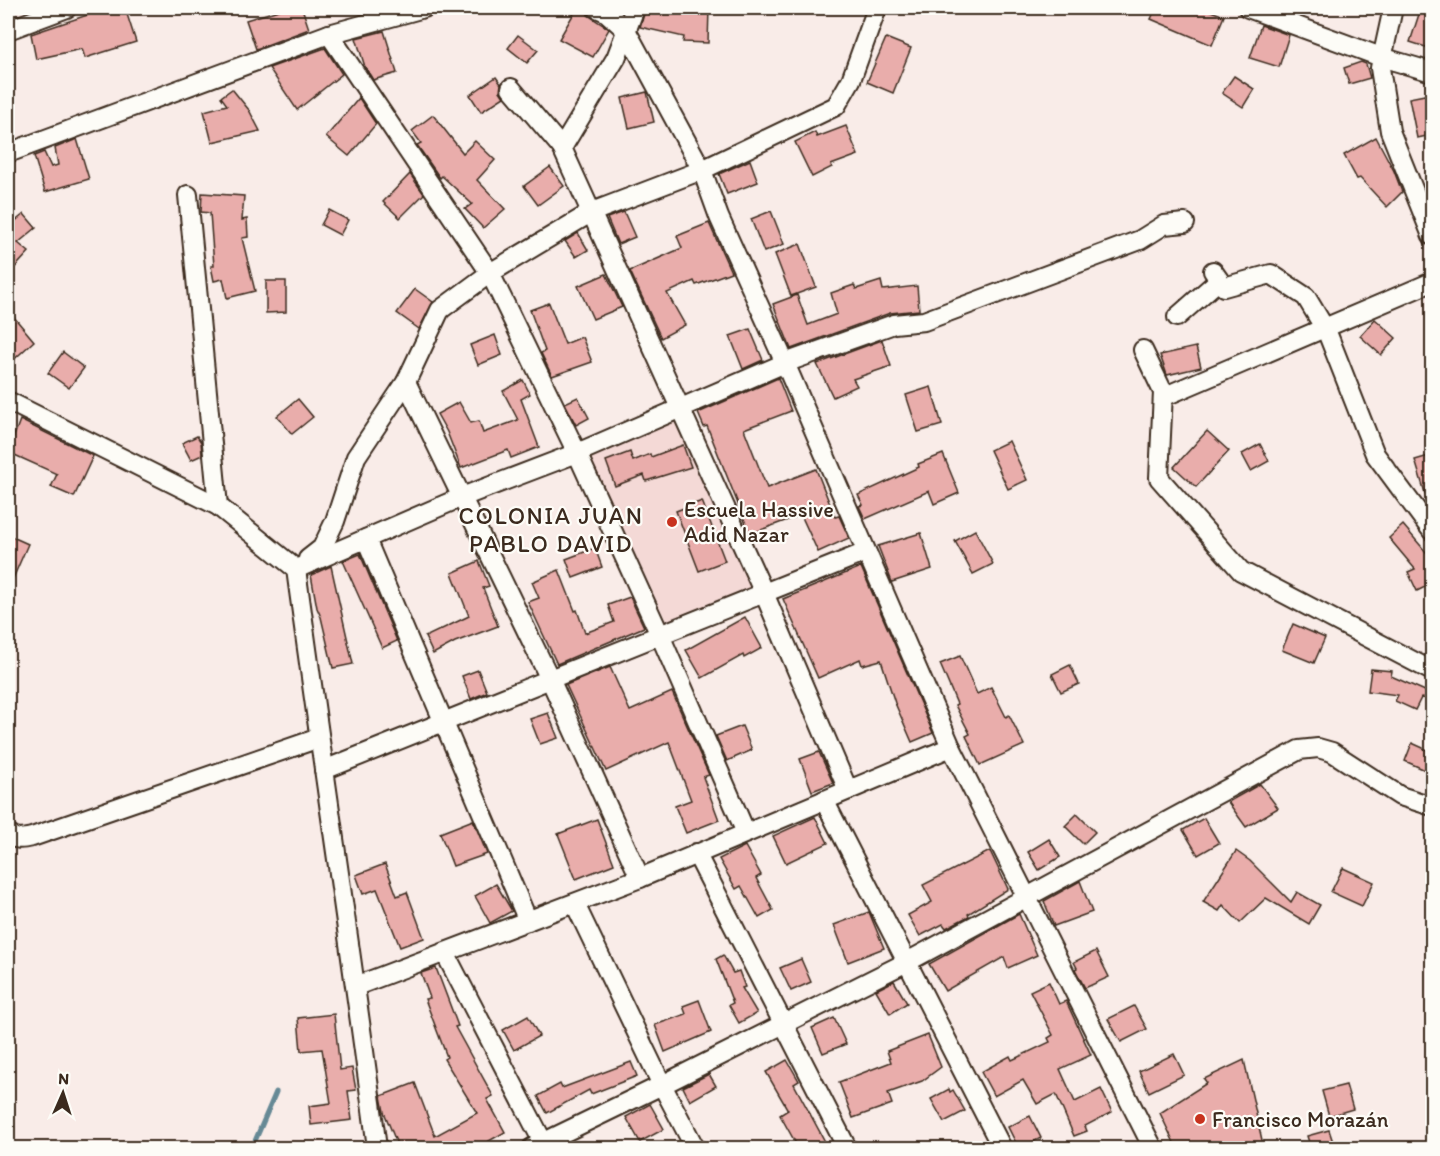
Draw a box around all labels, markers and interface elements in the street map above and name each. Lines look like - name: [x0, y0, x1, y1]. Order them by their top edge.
- place label: Escuela Hassive Adid Nazar: [684, 496, 834, 548]
- district label: COLONIA JUAN PABLO DAVID: [459, 501, 643, 558]
- marker: Escuela Hassive Adid Nazar: [665, 515, 679, 529]
- north arrow: [33, 1063, 93, 1123]
- text: N: [58, 1069, 70, 1088]
- place label: Francisco Morazán: [1212, 1106, 1389, 1133]
- marker: Francisco Morazán: [1193, 1112, 1207, 1126]

